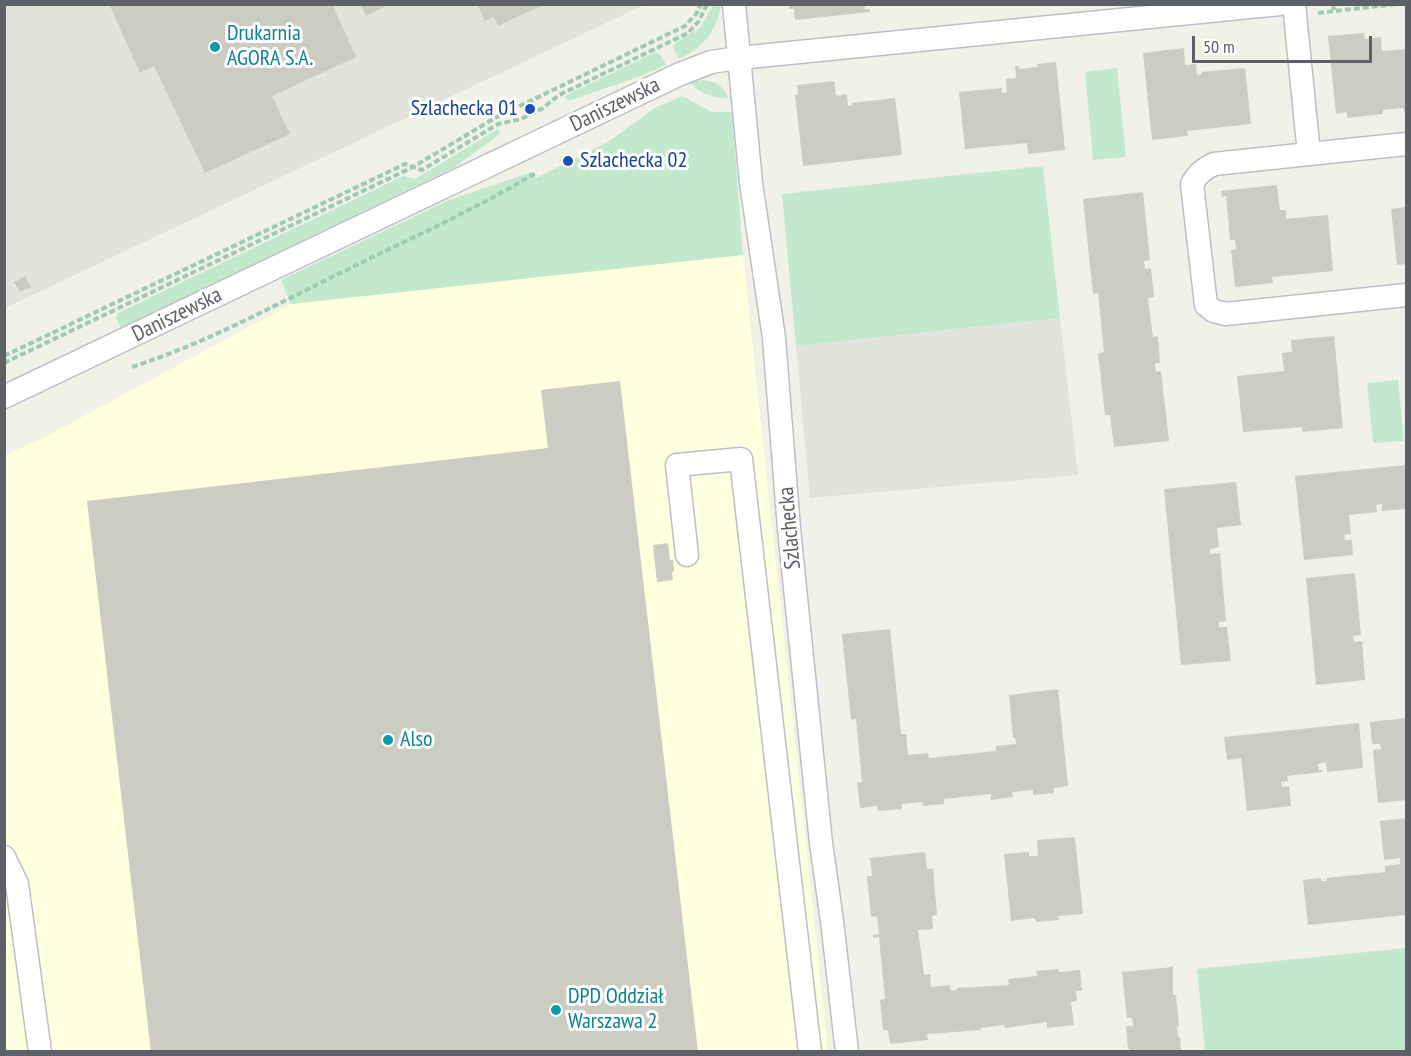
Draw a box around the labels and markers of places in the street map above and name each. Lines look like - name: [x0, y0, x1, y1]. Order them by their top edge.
- place label: Drukarnia AGORA S.A.: [227, 21, 313, 72]
- marker: Drukarnia AGORA S.A.: [208, 40, 222, 54]
- place label: Szlachecka 01: [411, 96, 518, 122]
- marker: Szlachecka 01: [523, 102, 537, 116]
- place label: Szlachecka 02: [580, 148, 687, 174]
- marker: Szlachecka 02: [561, 154, 575, 168]
- place label: Also: [400, 727, 432, 753]
- marker: Also: [381, 733, 395, 747]
- place label: DPD Oddział Warszawa 2: [568, 984, 663, 1036]
- marker: DPD Oddział Warszawa 2: [549, 1003, 563, 1017]

